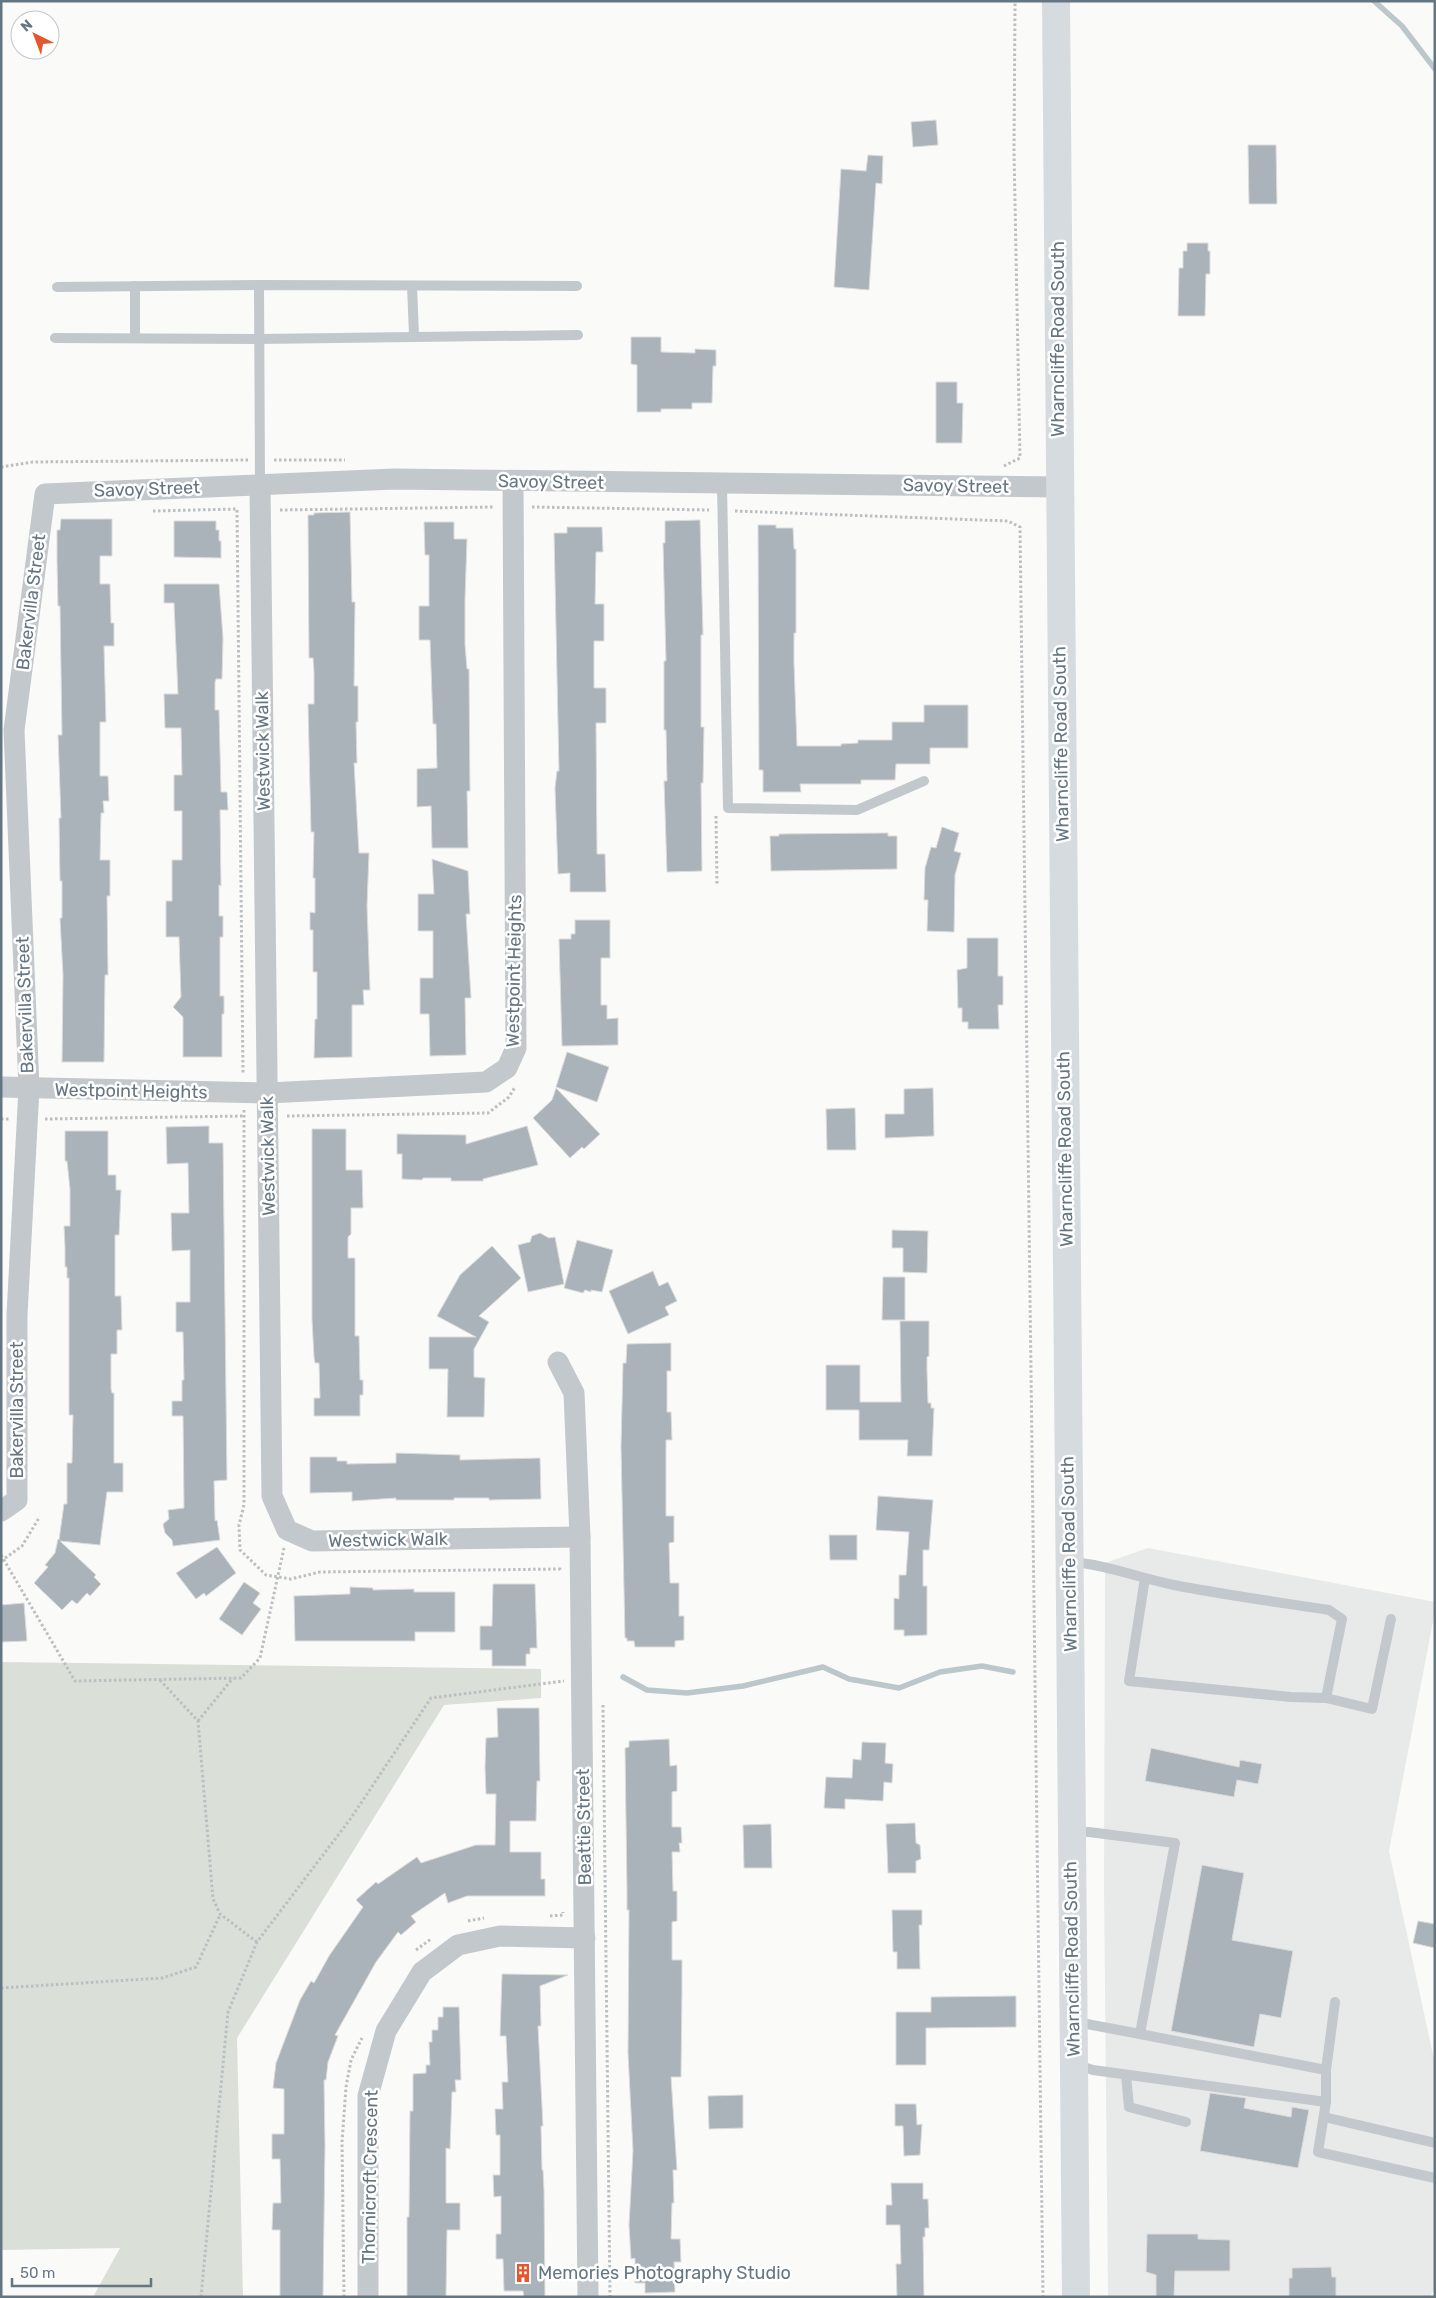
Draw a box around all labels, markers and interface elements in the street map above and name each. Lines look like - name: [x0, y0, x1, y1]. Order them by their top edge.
- north arrow: [10, 10, 60, 60]
- text: N: [17, 16, 36, 35]
- street label: Wharncliffe Road South: [1047, 241, 1069, 437]
- street label: Savoy Street: [498, 470, 604, 494]
- street label: Savoy Street: [903, 474, 1009, 498]
- street label: Savoy Street: [93, 476, 201, 502]
- street label: Bakervilla Street: [12, 533, 50, 671]
- street label: Wharncliffe Road South: [1048, 646, 1074, 842]
- street label: Westwick Walk: [251, 690, 275, 811]
- street label: Westpoint Heights: [502, 894, 526, 1048]
- street label: Bakervilla Street: [12, 936, 38, 1074]
- street label: Wharncliffe Road South: [1052, 1051, 1078, 1247]
- street label: Westpoint Heights: [54, 1079, 208, 1103]
- street label: Westwick Walk: [256, 1095, 280, 1216]
- street label: Bakervilla Street: [6, 1341, 28, 1479]
- street label: Wharncliffe Road South: [1056, 1456, 1082, 1652]
- street label: Westwick Walk: [328, 1528, 449, 1552]
- street label: Beattie Street: [572, 1768, 596, 1886]
- street label: Wharncliffe Road South: [1059, 1861, 1085, 2057]
- street label: Thornicroft Crescent: [357, 2090, 383, 2264]
- scale bar: [12, 2256, 151, 2288]
- building icon: Memories Photography Studio: [512, 2262, 534, 2284]
- place label: Memories Photography Studio: [538, 2262, 791, 2284]
- text: 50 m: [20, 2264, 55, 2282]

